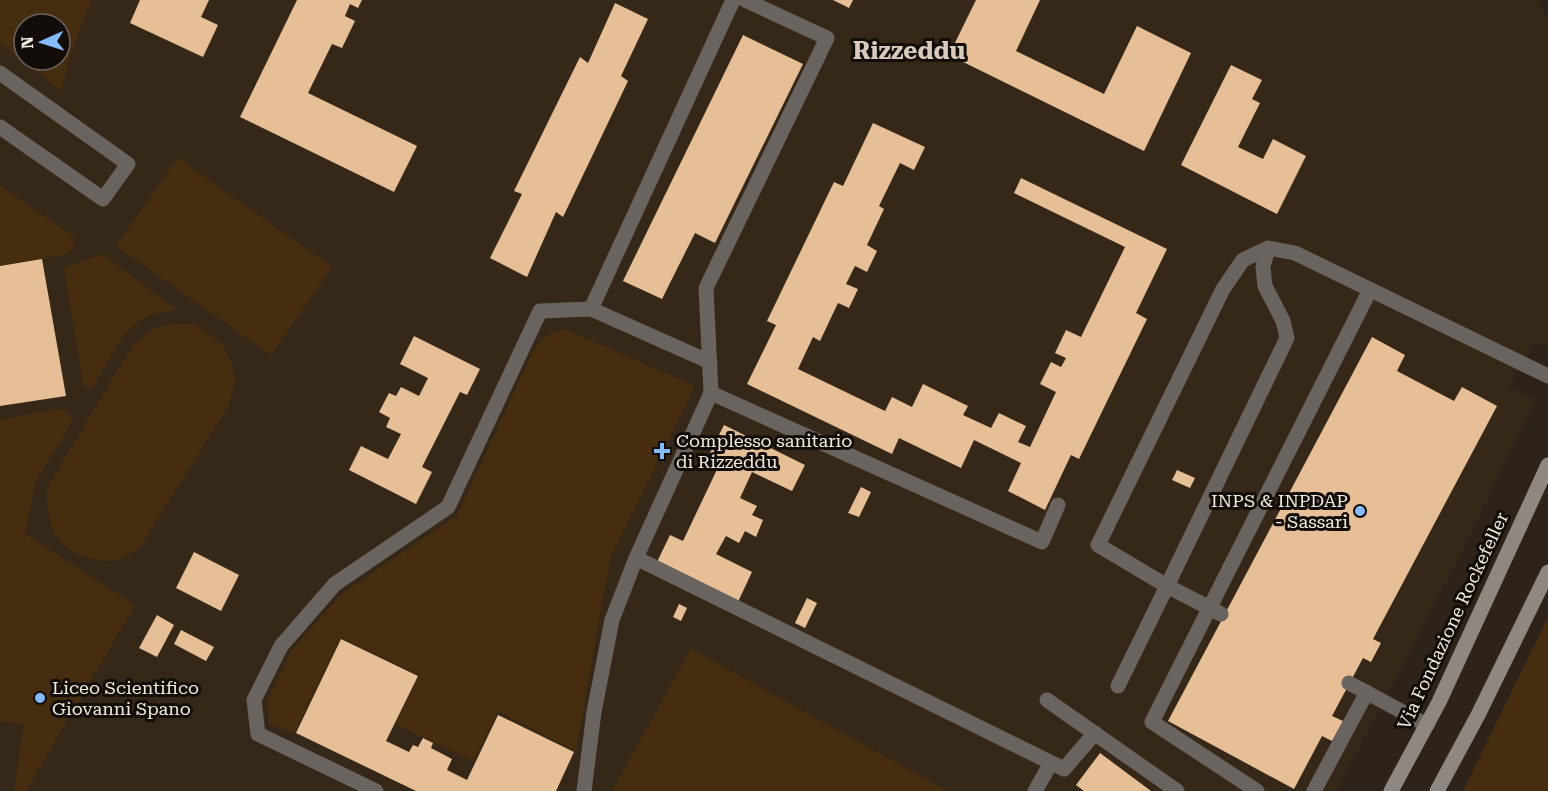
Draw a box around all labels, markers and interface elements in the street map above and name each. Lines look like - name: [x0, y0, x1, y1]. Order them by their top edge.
- north arrow: [12, 12, 72, 72]
- text: N: [18, 36, 37, 49]
- district label: Rizzeddu: [853, 37, 966, 65]
- place label: Complesso sanitario di Rizzeddu: [676, 430, 852, 472]
- marker: Complesso sanitario di Rizzeddu: [653, 442, 671, 460]
- place label: INPS & INPDAP - Sassari: [1211, 490, 1348, 532]
- marker: INPS & INPDAP - Sassari: [1353, 504, 1367, 518]
- street label: Via Fondazione Rockefeller: [1393, 509, 1512, 733]
- place label: Liceo Scientifico Giovanni Spano: [52, 677, 199, 719]
- marker: Liceo Scientifico Giovanni Spano: [33, 691, 47, 705]

